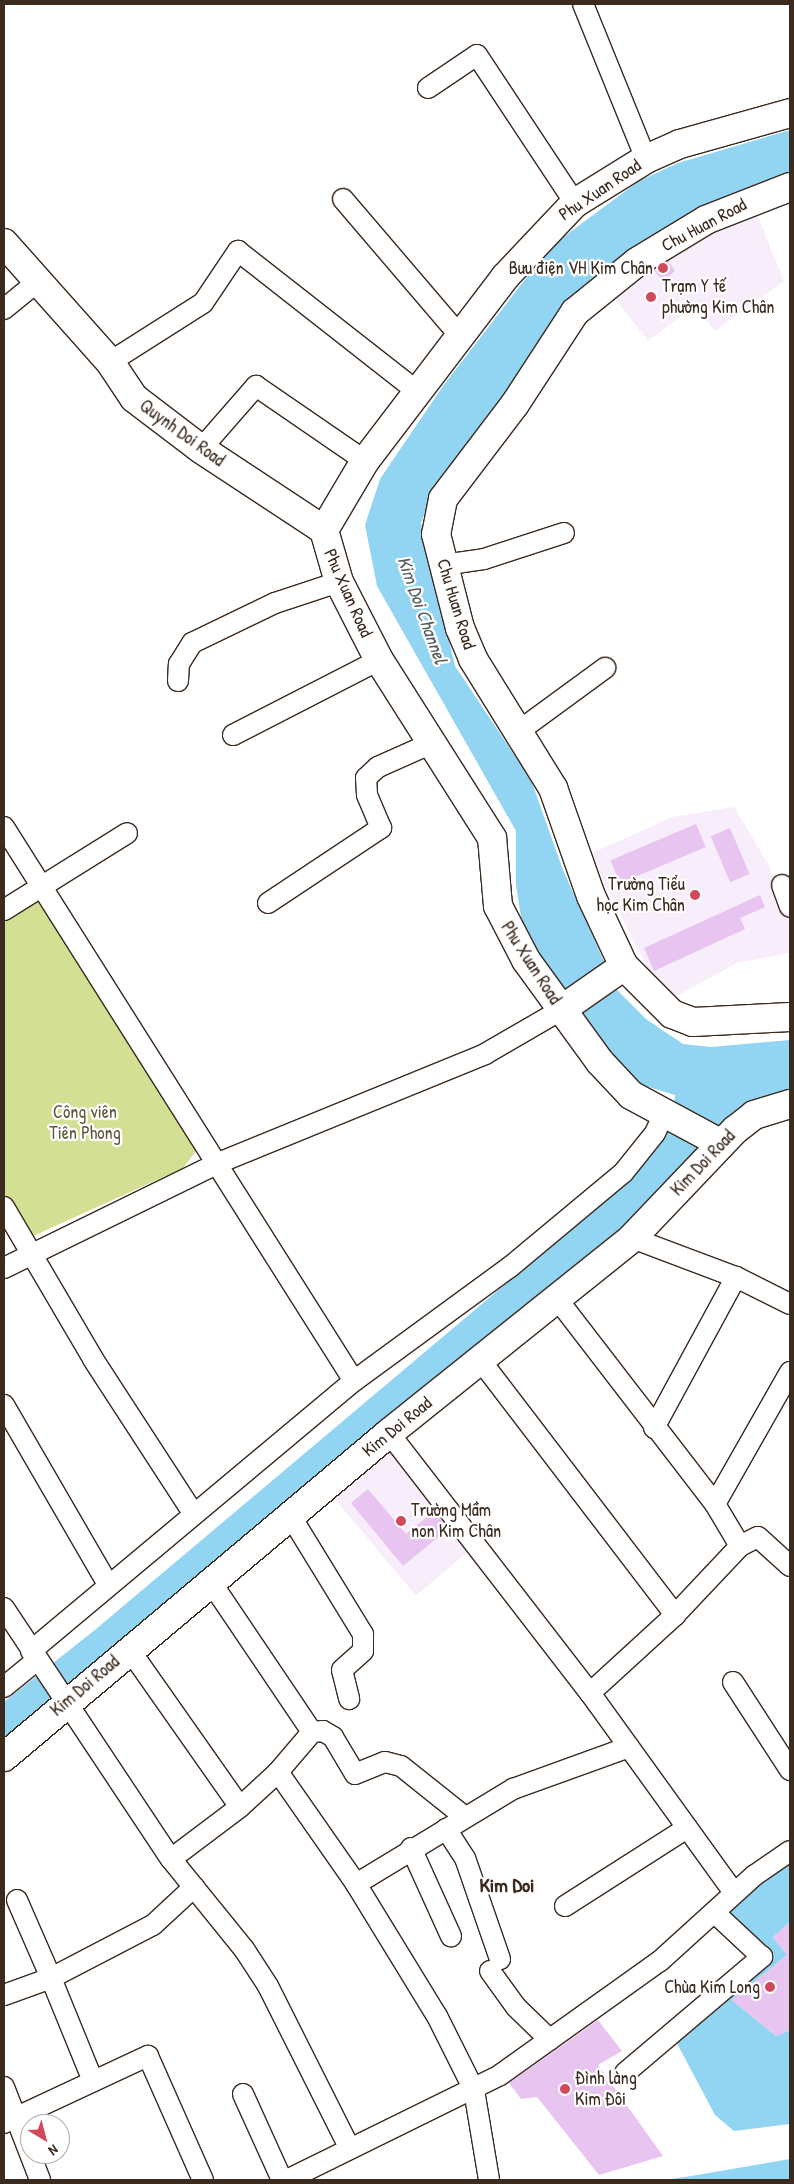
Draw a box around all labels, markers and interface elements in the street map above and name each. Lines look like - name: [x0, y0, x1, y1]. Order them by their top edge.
- street label: Phu Xuan Road: [555, 155, 645, 225]
- street label: Chu Huan Road: [658, 194, 750, 256]
- place label: Bưu điện VH Kim Chân: [509, 257, 653, 279]
- marker: Bưu điện VH Kim Chân: [657, 262, 669, 274]
- place label: Trạm Y tế phường Kim Chân: [662, 276, 774, 318]
- marker: Trạm Y tế phường Kim Chân: [644, 290, 658, 304]
- street label: Quynh Doi Road: [135, 395, 229, 471]
- street label: Phu Xuan Road: [319, 545, 377, 641]
- water label: Kim Doi Channel: [392, 553, 452, 667]
- street label: Chu Huan Road: [432, 556, 480, 652]
- place label: Trường Tiểu học Kim Chân: [597, 874, 685, 916]
- marker: Trường Tiểu học Kim Chân: [689, 889, 701, 901]
- street label: Phu Xuan Road: [496, 918, 566, 1008]
- park label: Công viên Tiên Phong: [49, 1102, 121, 1144]
- street label: Kim Doi Road: [666, 1126, 740, 1200]
- street label: Kim Doi Road: [358, 1392, 436, 1462]
- place label: Trường Mầm non Kim Chân: [411, 1500, 501, 1542]
- marker: Trường Mầm non Kim Chân: [395, 1515, 407, 1527]
- street label: Kim Doi Road: [46, 1651, 124, 1721]
- district label: Kim Doi: [479, 1872, 535, 1896]
- place label: Chùa Kim Long: [664, 1976, 760, 1998]
- marker: Chùa Kim Long: [764, 1981, 776, 1993]
- place label: Đình làng Kim Đôi: [575, 2068, 637, 2110]
- marker: Đình làng Kim Đôi: [559, 2083, 571, 2095]
- north arrow: [20, 2114, 70, 2164]
- text: N: [45, 2141, 62, 2160]

